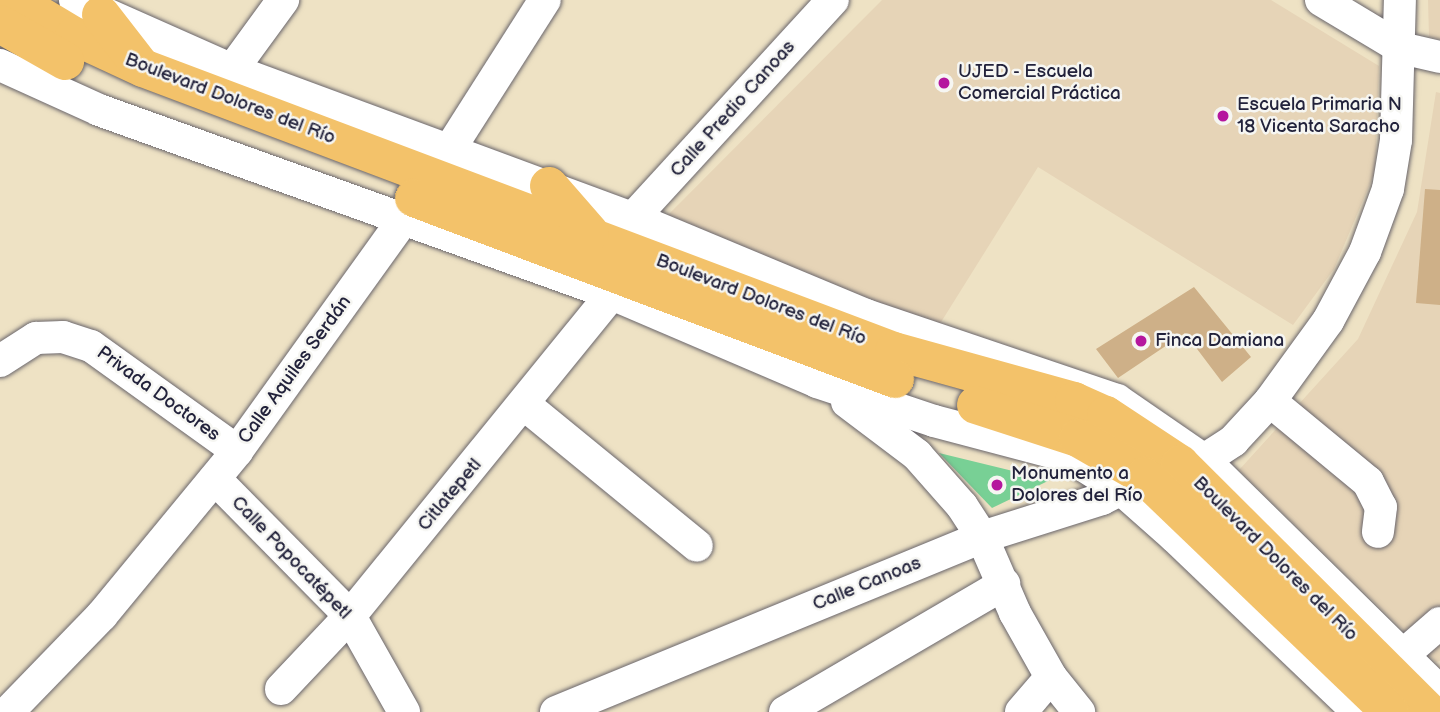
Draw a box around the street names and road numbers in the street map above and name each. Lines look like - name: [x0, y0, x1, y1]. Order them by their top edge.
- street label: Calle Predio Canoas: [666, 36, 800, 182]
- street label: Boulevard Dolores del Río: [122, 48, 338, 150]
- street label: Boulevard Dolores del Río: [653, 249, 869, 351]
- street label: Calle Aquiles Serdán: [234, 291, 356, 449]
- street label: Privada Doctores: [92, 342, 224, 446]
- street label: Citlatepetl: [413, 454, 487, 536]
- street label: Boulevard Dolores del Río: [1188, 472, 1362, 646]
- street label: Calle Popocatépetl: [226, 492, 356, 624]
- street label: Calle Canoas: [809, 552, 925, 616]

